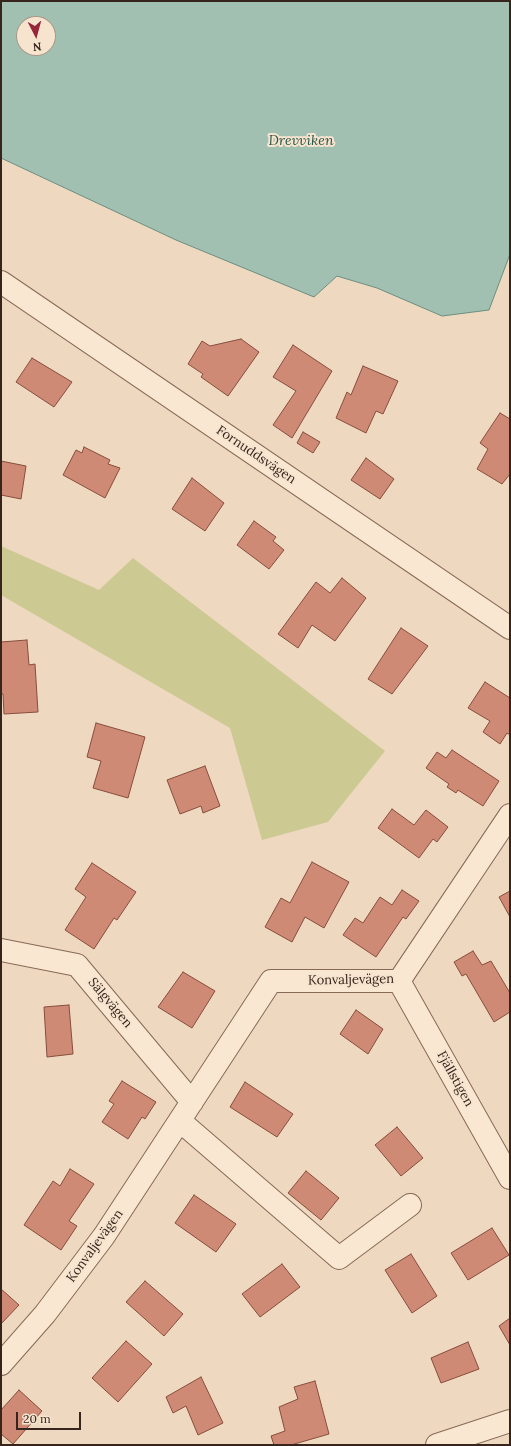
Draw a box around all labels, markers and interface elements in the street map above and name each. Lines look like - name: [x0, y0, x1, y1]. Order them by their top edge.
- north arrow: [16, 16, 56, 56]
- text: N: [32, 40, 42, 54]
- water label: Drevviken: [268, 133, 334, 149]
- street label: Fornuddsvägen: [213, 423, 299, 487]
- street label: Konvaljevägen: [308, 971, 394, 989]
- street label: Sälgvägen: [85, 975, 135, 1031]
- street label: Fjällstigen: [433, 1049, 477, 1109]
- street label: Konvaljevägen: [63, 1207, 127, 1285]
- scale bar: [18, 1404, 83, 1430]
- text: 20 m: [23, 1411, 51, 1426]

